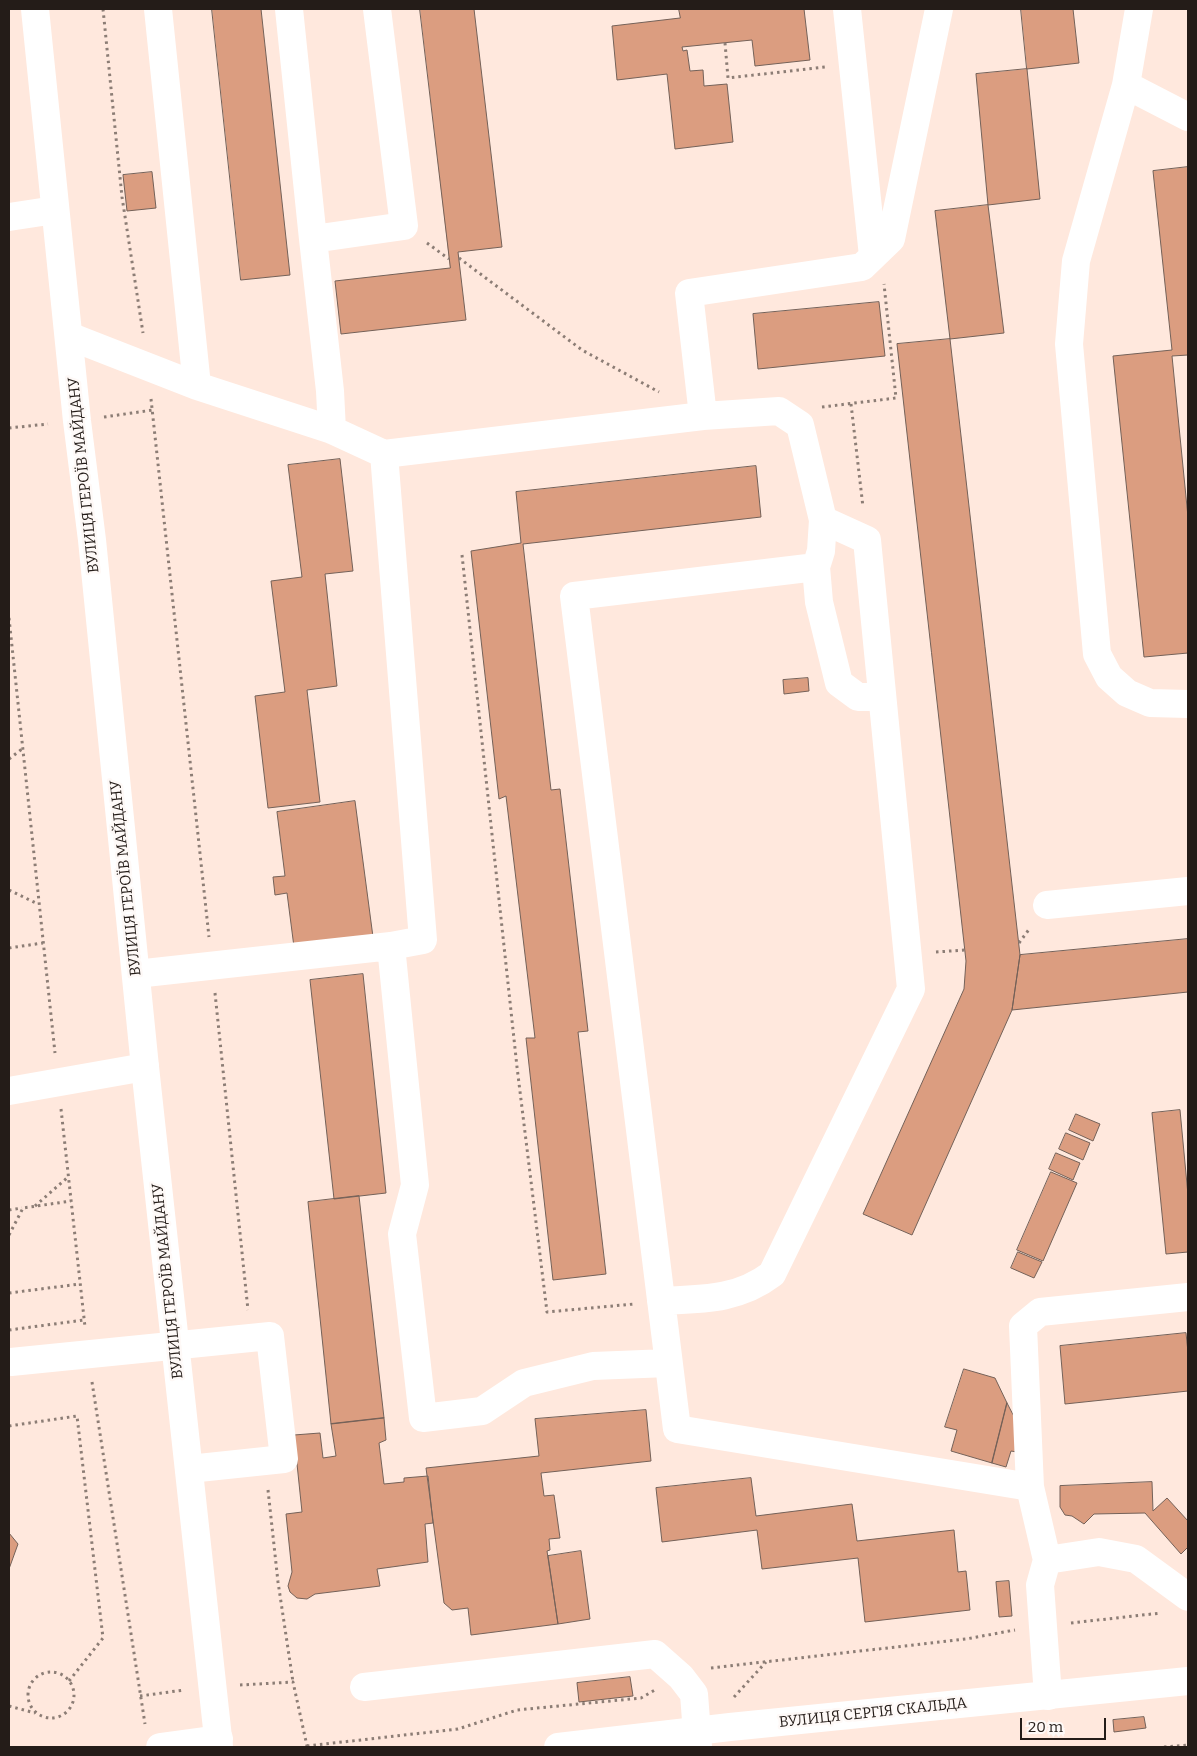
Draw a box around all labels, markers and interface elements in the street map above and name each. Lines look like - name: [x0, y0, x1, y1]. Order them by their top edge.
- street label: ВУЛИЦЯ ГЕРОЇВ МАЙДАНУ: [65, 376, 103, 574]
- street label: ВУЛИЦЯ ГЕРОЇВ МАЙДАНУ: [107, 779, 145, 977]
- street label: ВУЛИЦЯ ГЕРОЇВ МАЙДАНУ: [149, 1182, 187, 1380]
- street label: ВУЛИЦЯ СЕРГІЯ СКАЛЬДА: [778, 1694, 968, 1732]
- scale bar: [1022, 1708, 1108, 1740]
- text: 20 m: [1028, 1718, 1063, 1736]

